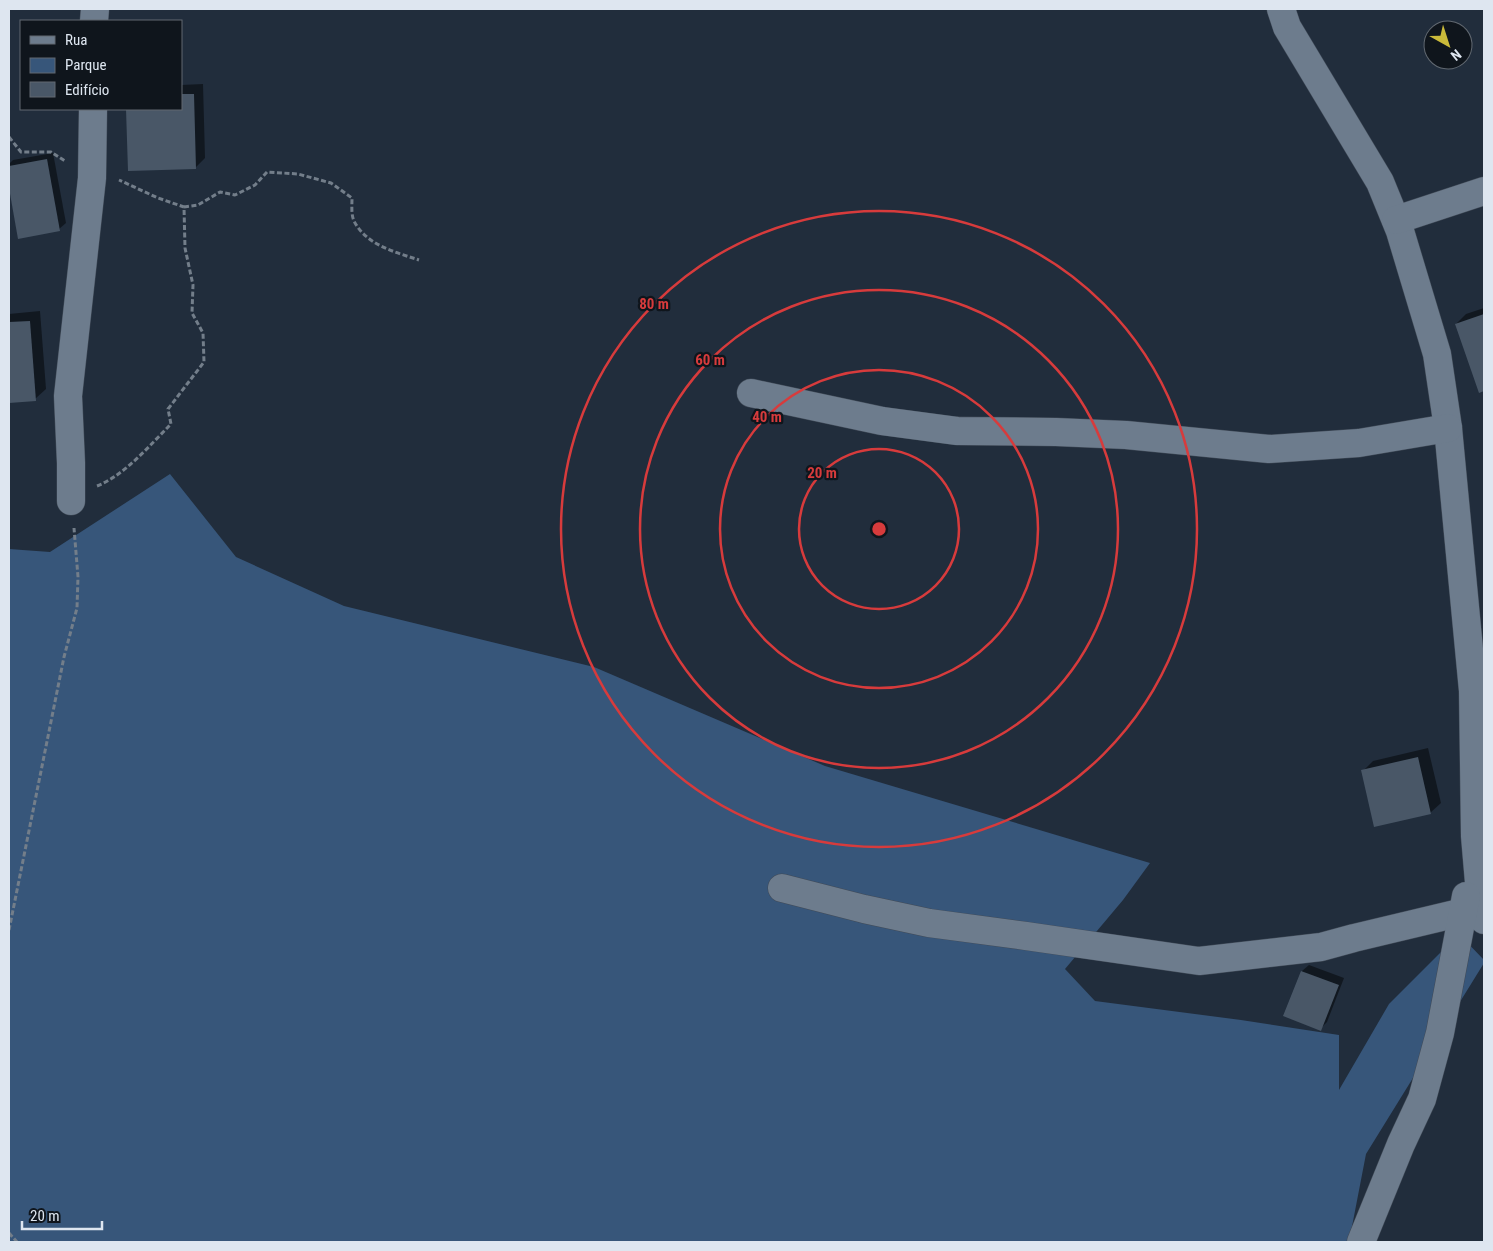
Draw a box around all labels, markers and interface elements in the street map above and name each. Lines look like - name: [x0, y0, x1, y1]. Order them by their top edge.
- legend: [20, 20, 182, 110]
- north arrow: [1423, 20, 1473, 70]
- text: Rua: [65, 31, 87, 49]
- text: N: [1448, 46, 1465, 64]
- text: Parque: [65, 56, 107, 74]
- text: Edifício: [65, 81, 109, 99]
- text: 80 m: [639, 295, 669, 313]
- text: 60 m: [695, 351, 725, 369]
- text: 40 m: [752, 408, 782, 426]
- text: 20 m: [807, 464, 837, 482]
- centre of rings: [870, 520, 888, 538]
- scale bar: [22, 1198, 102, 1230]
- text: 20 m: [30, 1207, 60, 1225]

